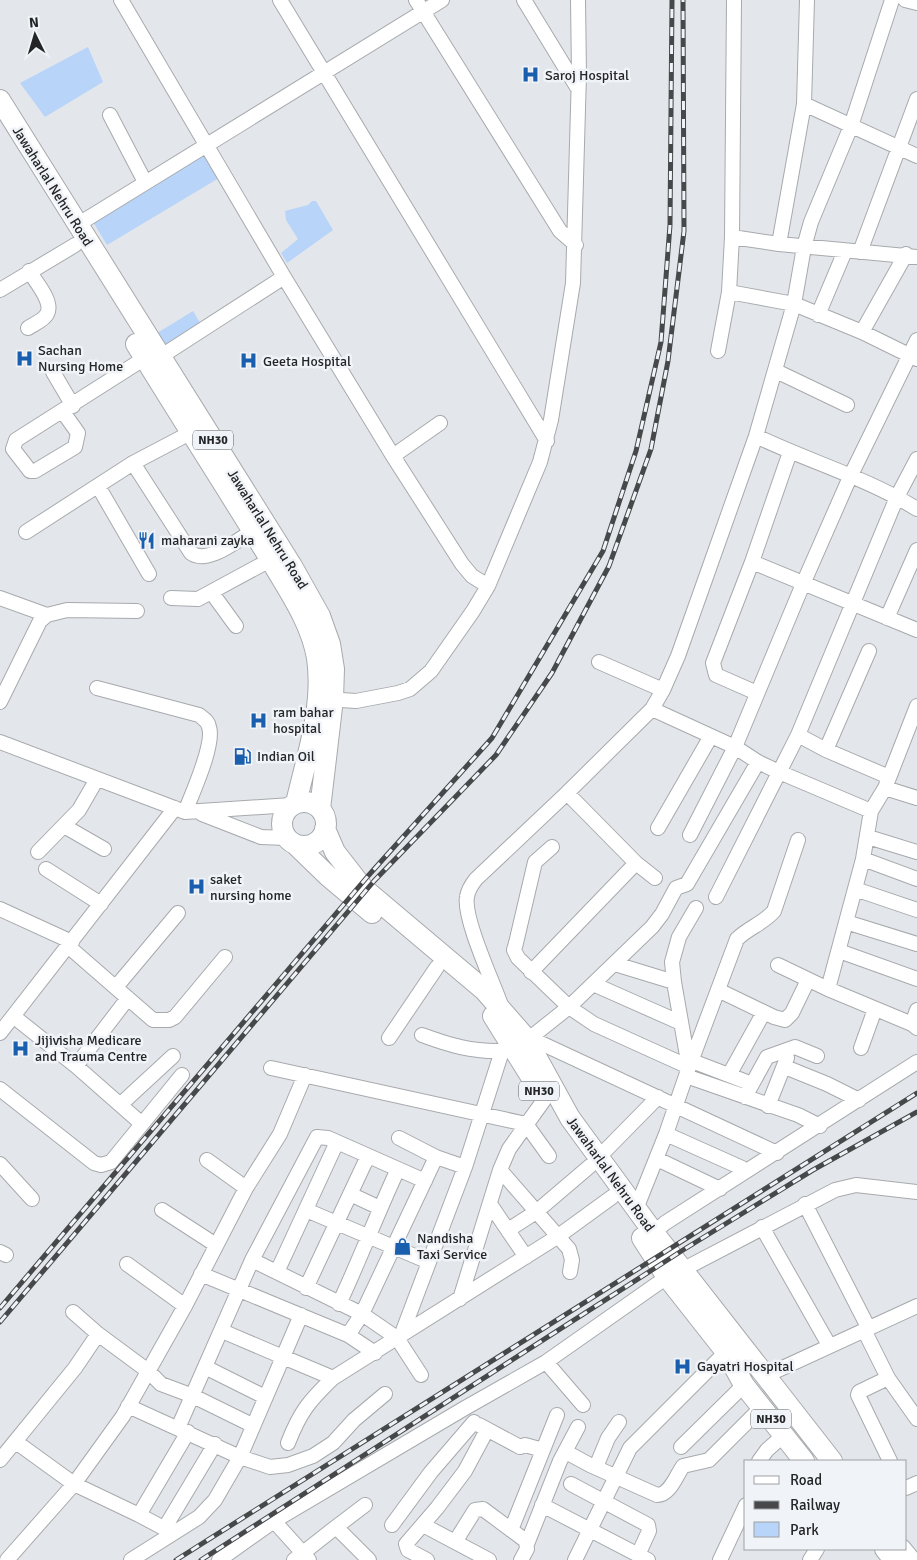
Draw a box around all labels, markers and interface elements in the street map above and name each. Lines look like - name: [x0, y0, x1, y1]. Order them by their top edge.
- north arrow: [10, 10, 60, 60]
- text: N: [28, 14, 40, 31]
- hospital icon: Saroj Hospital: [521, 65, 541, 85]
- place label: Saroj Hospital: [545, 67, 629, 84]
- street label: Jawaharlal Nehru Road: [9, 123, 96, 249]
- place label: Sachan Nursing Home: [38, 342, 123, 375]
- hospital icon: Sachan Nursing Home: [14, 348, 34, 368]
- hospital icon: Geeta Hospital: [239, 351, 259, 371]
- place label: Geeta Hospital: [263, 353, 351, 370]
- road number: NH30: [193, 430, 233, 450]
- street label: Jawaharlal Nehru Road: [224, 466, 311, 592]
- restaurant icon: maharani zayka: [137, 530, 157, 550]
- place label: maharani zayka: [161, 532, 254, 549]
- place label: ram bahar hospital: [273, 704, 335, 737]
- hospital icon: ram bahar hospital: [249, 710, 269, 730]
- fuel station icon: Indian Oil: [233, 746, 253, 766]
- place label: Indian Oil: [257, 748, 315, 765]
- place label: saket nursing home: [210, 871, 292, 904]
- hospital icon: saket nursing home: [186, 877, 206, 897]
- place label: Jijivisha Medicare and Trauma Centre: [35, 1032, 147, 1065]
- hospital icon: Jijivisha Medicare and Trauma Centre: [11, 1038, 31, 1058]
- road number: NH30: [519, 1082, 559, 1100]
- street label: Jawaharlal Nehru Road: [563, 1113, 658, 1235]
- place label: Nandisha Taxi Service: [417, 1230, 487, 1263]
- shop icon: Nandisha Taxi Service: [393, 1236, 413, 1256]
- hospital icon: Gayatri Hospital: [673, 1356, 693, 1376]
- place label: Gayatri Hospital: [697, 1358, 794, 1375]
- road number: NH30: [751, 1410, 791, 1428]
- legend: [744, 1460, 907, 1550]
- text: Road: [790, 1471, 822, 1489]
- text: Railway: [790, 1496, 840, 1514]
- text: Park: [790, 1521, 819, 1539]

